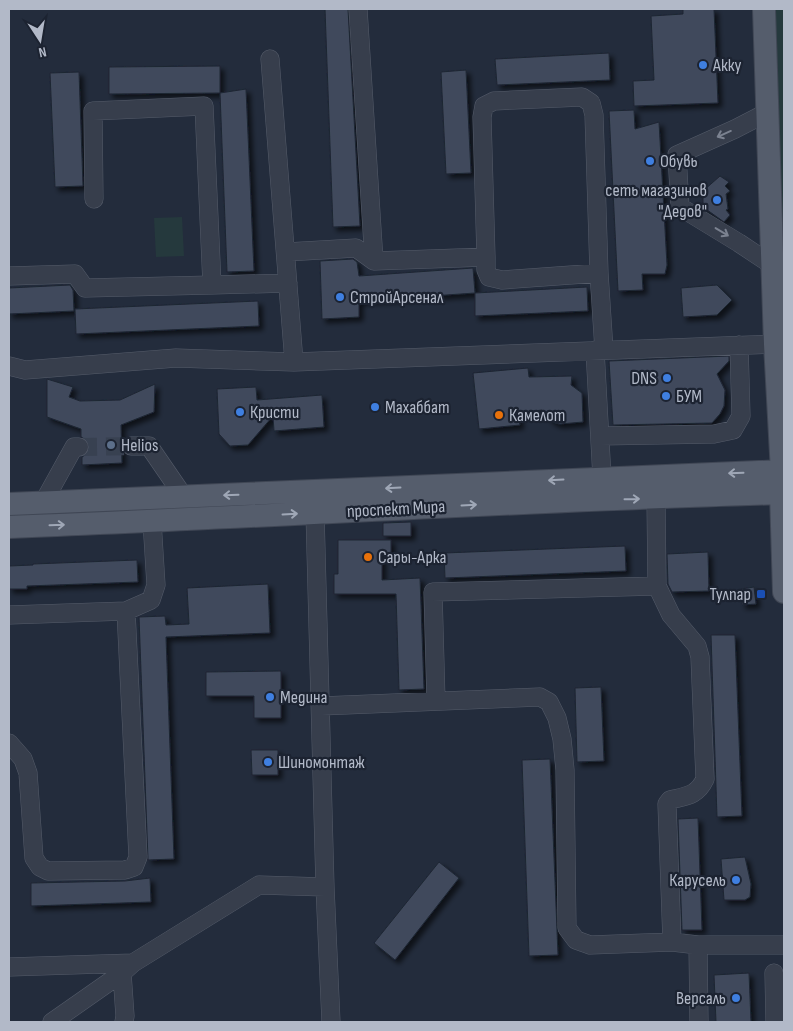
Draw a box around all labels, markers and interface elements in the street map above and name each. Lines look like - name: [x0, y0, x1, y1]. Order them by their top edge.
- north arrow: [15, 15, 65, 65]
- text: N: [37, 43, 48, 61]
- place label: Акку: [712, 55, 742, 76]
- marker: Акку: [697, 59, 709, 71]
- one-way arrow: [717, 130, 732, 139]
- place label: Обувь: [660, 151, 698, 172]
- marker: Обувь: [644, 155, 656, 167]
- place label: сеть магазинов "Дедов": [605, 180, 707, 222]
- marker: сеть магазинов "Дедов": [711, 194, 723, 206]
- one-way arrow: [714, 228, 728, 238]
- place label: СтройАрсенал: [350, 287, 444, 308]
- marker: СтройАрсенал: [334, 291, 346, 303]
- place label: DNS: [631, 368, 657, 389]
- marker: DNS: [661, 372, 673, 384]
- place label: БУМ: [676, 386, 702, 407]
- marker: БУМ: [660, 390, 672, 402]
- place label: Махаббат: [385, 397, 450, 418]
- marker: Махаббат: [369, 401, 381, 413]
- place label: Кристи: [250, 402, 299, 423]
- place label: Камелот: [509, 405, 565, 426]
- marker: Кристи: [234, 406, 246, 418]
- marker: Камелот: [493, 409, 505, 421]
- place label: Helios: [121, 435, 158, 456]
- marker: Helios: [105, 439, 117, 451]
- one-way arrow: [728, 468, 744, 478]
- one-way arrow: [548, 476, 564, 485]
- one-way arrow: [386, 483, 402, 492]
- one-way arrow: [223, 490, 239, 499]
- one-way arrow: [624, 494, 640, 504]
- street label: проспект Мира: [346, 496, 446, 522]
- one-way arrow: [461, 500, 477, 510]
- one-way arrow: [281, 510, 297, 519]
- one-way arrow: [49, 520, 65, 530]
- place label: Сары-Арка: [378, 547, 447, 568]
- marker: Сары-Арка: [362, 551, 374, 563]
- place label: Тулпар: [709, 584, 751, 605]
- marker: Тулпар: [755, 588, 767, 600]
- place label: Медина: [280, 687, 327, 708]
- marker: Медина: [264, 691, 276, 703]
- place label: Шиномонтаж: [278, 752, 365, 773]
- marker: Шиномонтаж: [262, 756, 274, 768]
- place label: Карусель: [669, 870, 726, 891]
- marker: Карусель: [730, 874, 742, 886]
- place label: Версаль: [676, 988, 726, 1009]
- marker: Версаль: [730, 992, 742, 1004]

